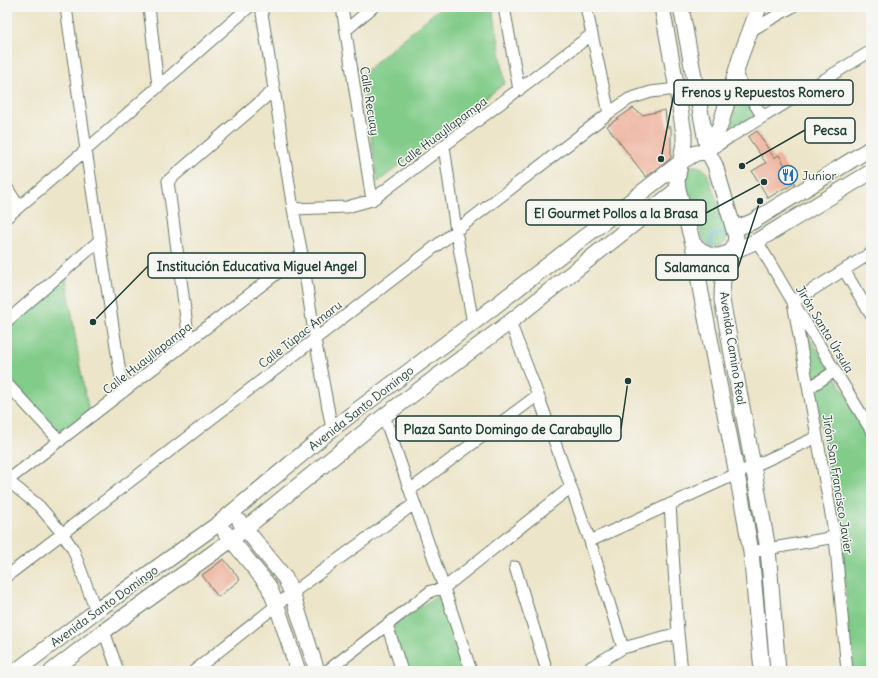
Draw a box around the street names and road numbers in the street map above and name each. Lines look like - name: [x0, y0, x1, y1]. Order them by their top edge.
- street label: Calle Recuay: [357, 65, 383, 137]
- street label: Calle Huayllapampa: [394, 93, 490, 171]
- street label: Jirón Santa Úrsula: [793, 283, 857, 376]
- street label: Avenida Camino Real: [717, 290, 749, 406]
- street label: Calle Túpac Amaru: [255, 297, 345, 371]
- street label: Calle Huayllapampa: [100, 319, 195, 397]
- street label: Avenida Santo Domingo: [305, 362, 417, 454]
- street label: Jirón San Francisco Javier: [820, 413, 856, 555]
- street label: Avenida Santo Domingo: [47, 562, 161, 650]

